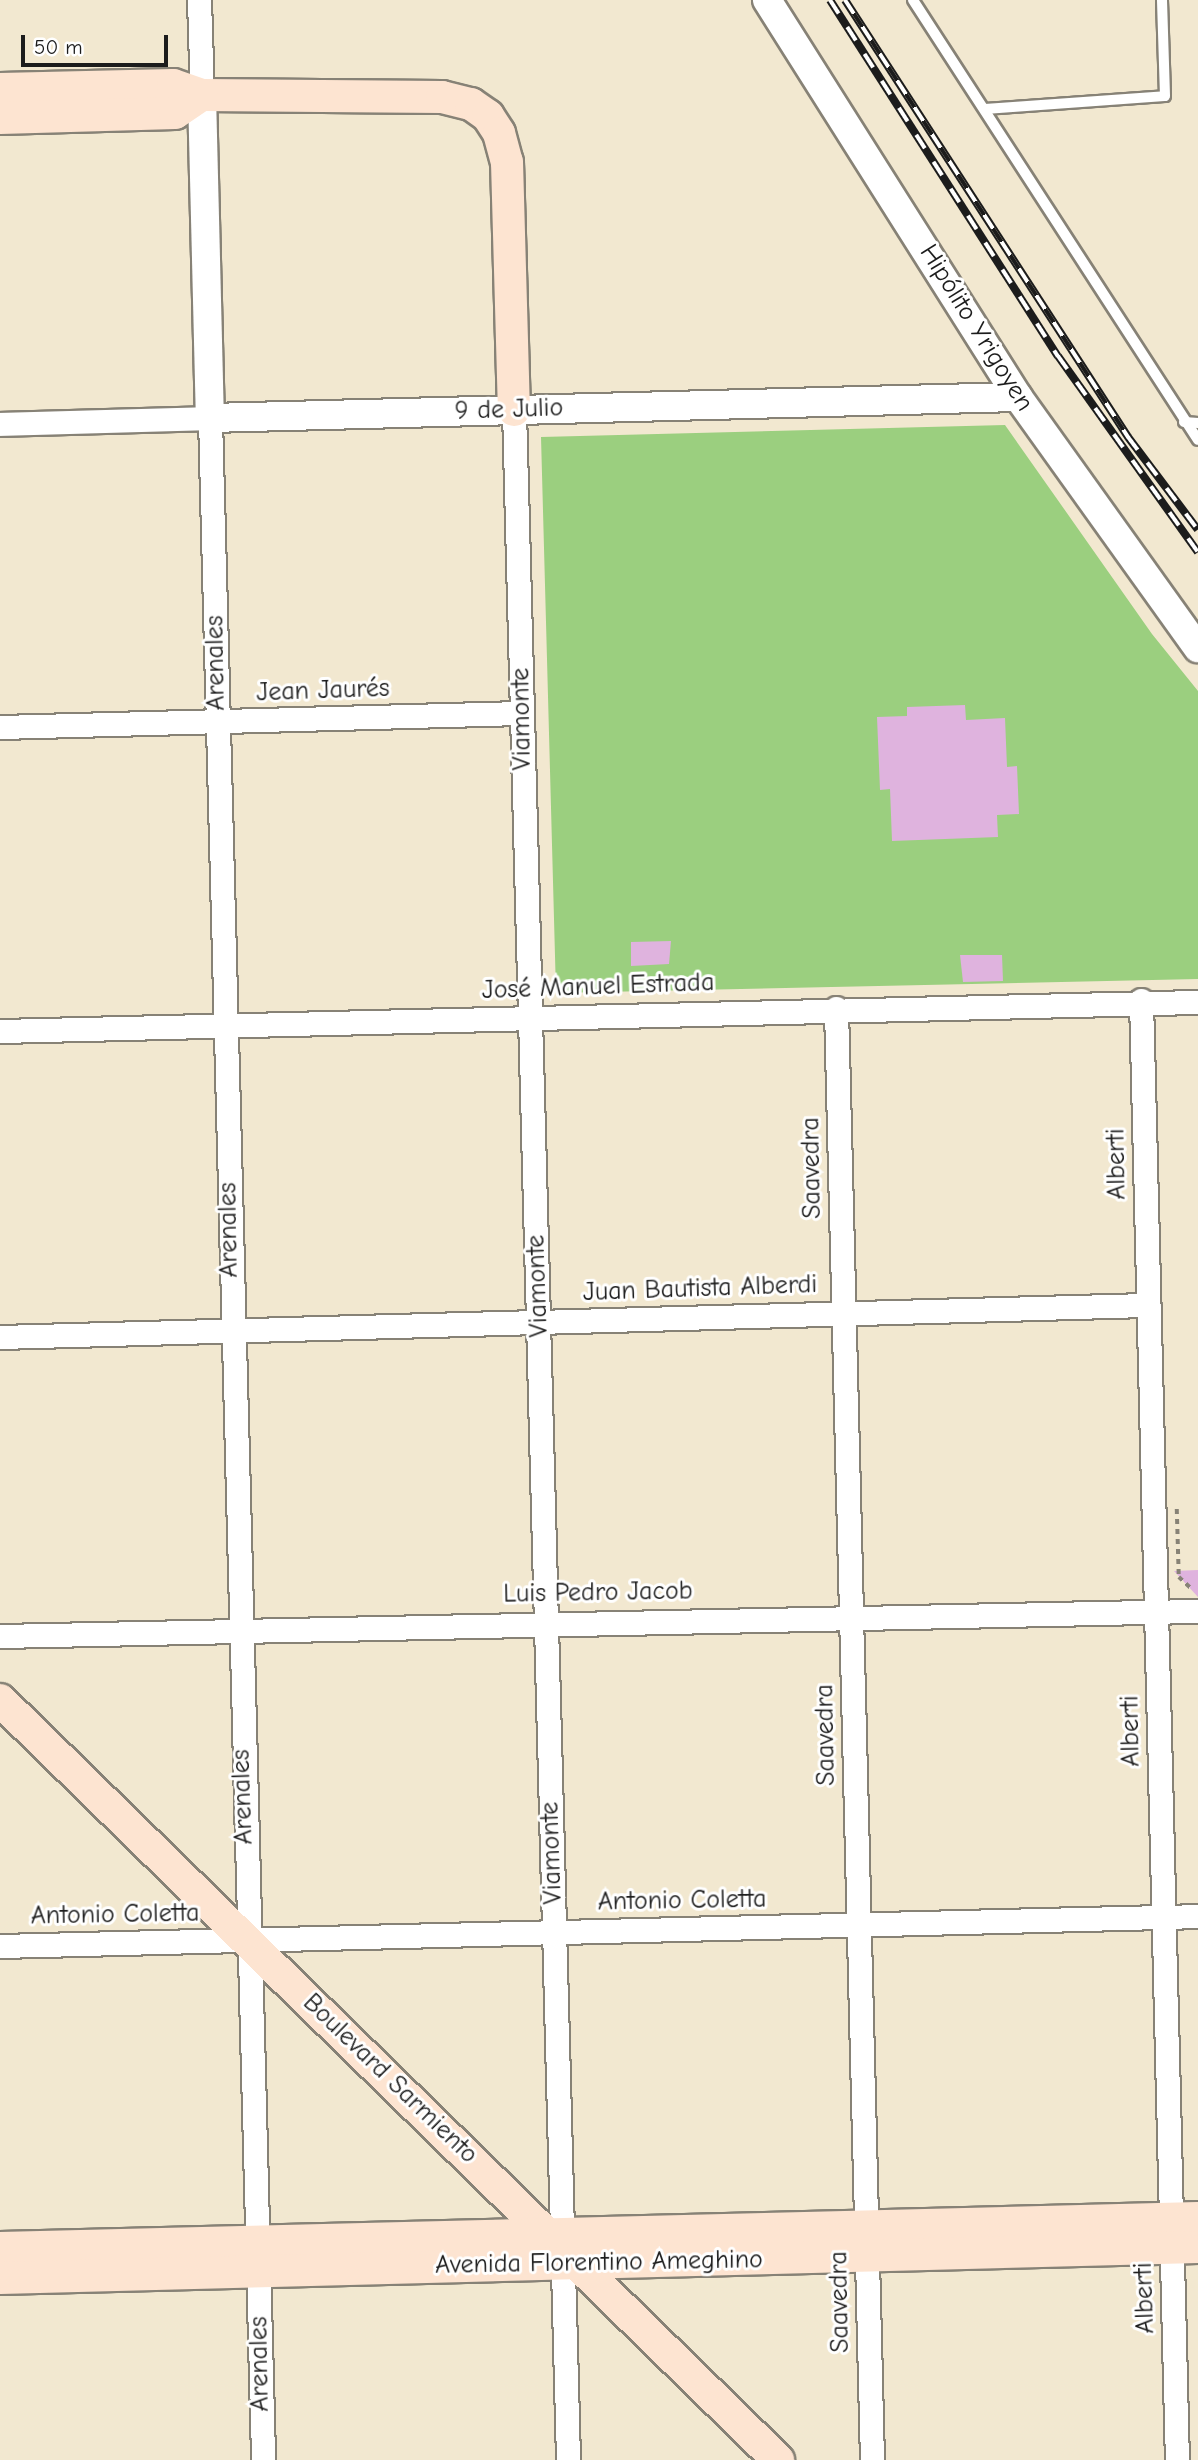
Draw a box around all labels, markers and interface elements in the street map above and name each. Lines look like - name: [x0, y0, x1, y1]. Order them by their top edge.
- scale bar: [24, 21, 172, 65]
- text: 50 m: [34, 35, 83, 59]
- street label: Hipólito Yrigoyen: [912, 239, 1040, 417]
- street label: 9 de Julio: [454, 393, 564, 427]
- street label: Arenales: [200, 615, 232, 711]
- street label: Viamonte: [506, 667, 538, 771]
- street label: Jean Jaurés: [256, 673, 390, 709]
- street label: José Manuel Estrada: [481, 967, 715, 1007]
- street label: Saavedra: [796, 1117, 828, 1219]
- street label: Alberti: [1101, 1128, 1133, 1200]
- street label: Arenales: [213, 1182, 245, 1278]
- street label: Viamonte: [521, 1234, 555, 1338]
- street label: Juan Bautista Alberdi: [582, 1269, 818, 1309]
- street label: Luis Pedro Jacob: [503, 1576, 693, 1610]
- street label: Saavedra: [810, 1684, 842, 1786]
- street label: Alberti: [1115, 1695, 1147, 1767]
- street label: Arenales: [226, 1749, 260, 1845]
- street label: Viamonte: [535, 1801, 569, 1905]
- street label: Antonio Coletta: [597, 1884, 767, 1918]
- street label: Antonio Coletta: [30, 1898, 200, 1932]
- street label: Boulevard Sarmiento: [296, 1988, 484, 2170]
- street label: Avenida Florentino Ameghino: [435, 2245, 763, 2281]
- street label: Saavedra: [824, 2251, 856, 2353]
- street label: Alberti: [1128, 2262, 1162, 2334]
- street label: Arenales: [244, 2316, 276, 2412]

